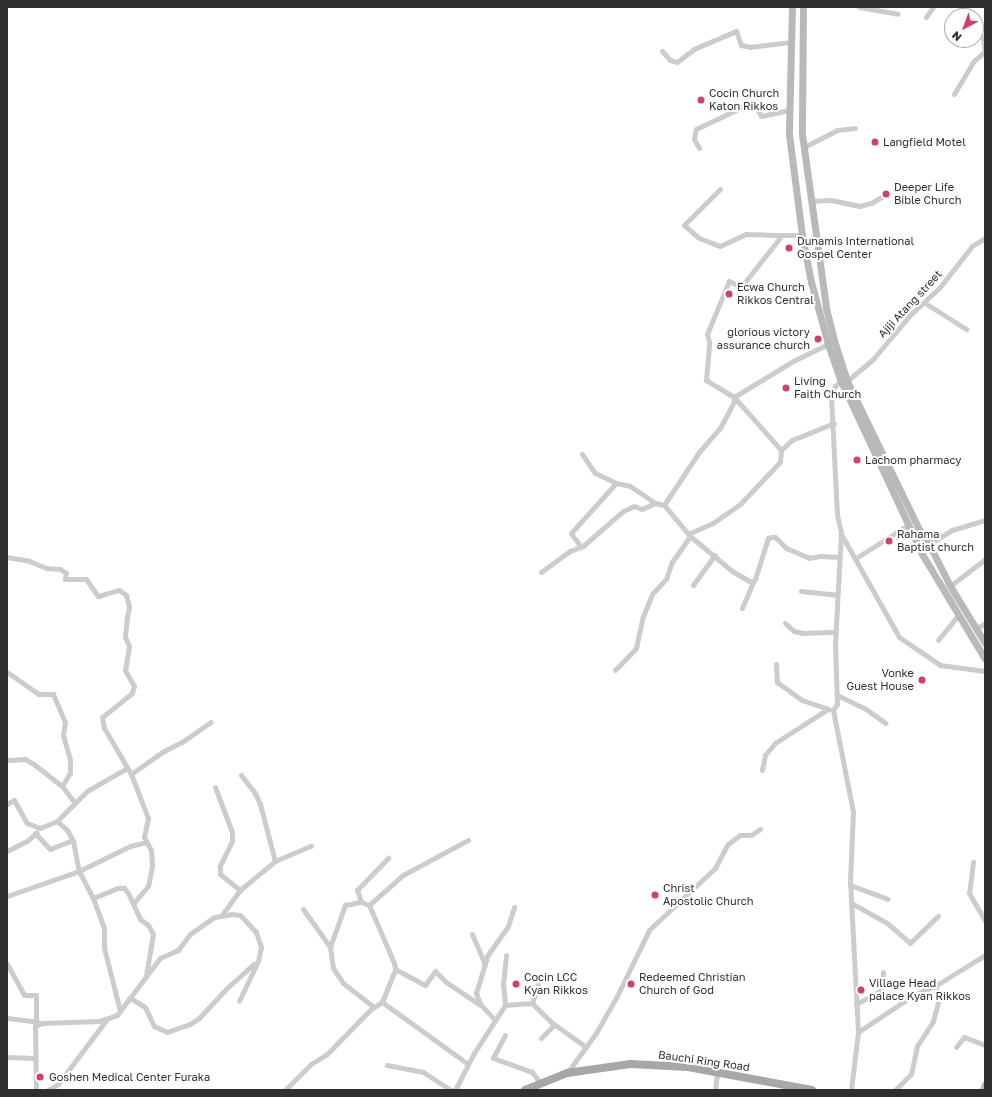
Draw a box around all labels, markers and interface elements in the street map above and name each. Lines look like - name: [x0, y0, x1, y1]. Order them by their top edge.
- north arrow: [944, 8, 984, 48]
- text: N: [949, 29, 964, 44]
- place label: Cocin Church Katon Rikkos: [709, 87, 779, 113]
- marker: Cocin Church Katon Rikkos: [696, 95, 706, 105]
- place label: Langfield Motel: [883, 135, 966, 149]
- marker: Langfield Motel: [870, 137, 880, 147]
- place label: Deeper Life Bible Church: [894, 181, 961, 207]
- marker: Deeper Life Bible Church: [881, 189, 891, 199]
- place label: Dunamis International Gospel Center: [797, 235, 914, 261]
- marker: Dunamis International Gospel Center: [784, 243, 794, 253]
- street label: Ajiji Atang street: [875, 268, 945, 340]
- place label: Ecwa Church Rikkos Central: [737, 281, 814, 307]
- marker: Ecwa Church Rikkos Central: [724, 289, 734, 299]
- place label: glorious victory assurance church: [717, 326, 810, 352]
- marker: glorious victory assurance church: [813, 334, 823, 344]
- place label: Living Faith Church: [794, 375, 861, 401]
- marker: Living Faith Church: [781, 383, 791, 393]
- place label: Lachom pharmacy: [865, 453, 961, 467]
- marker: Lachom pharmacy: [852, 455, 862, 465]
- place label: Rahama Baptist church: [897, 528, 974, 554]
- marker: Rahama Baptist church: [884, 536, 894, 546]
- place label: Vonke Guest House: [846, 667, 914, 693]
- marker: Vonke Guest House: [917, 675, 927, 685]
- place label: Christ Apostolic Church: [663, 882, 754, 908]
- marker: Christ Apostolic Church: [650, 890, 660, 900]
- place label: Cocin LCC Kyan Rikkos: [524, 971, 588, 997]
- place label: Redeemed Christian Church of God: [639, 971, 746, 997]
- place label: Village Head palace Kyan Rikkos: [869, 977, 971, 1003]
- marker: Cocin LCC Kyan Rikkos: [511, 979, 521, 989]
- marker: Redeemed Christian Church of God: [626, 979, 636, 989]
- marker: Village Head palace Kyan Rikkos: [856, 985, 866, 995]
- street label: Bauchi Ring Road: [657, 1048, 751, 1074]
- place label: Goshen Medical Center Furaka: [49, 1070, 210, 1084]
- marker: Goshen Medical Center Furaka: [34, 1071, 46, 1083]

